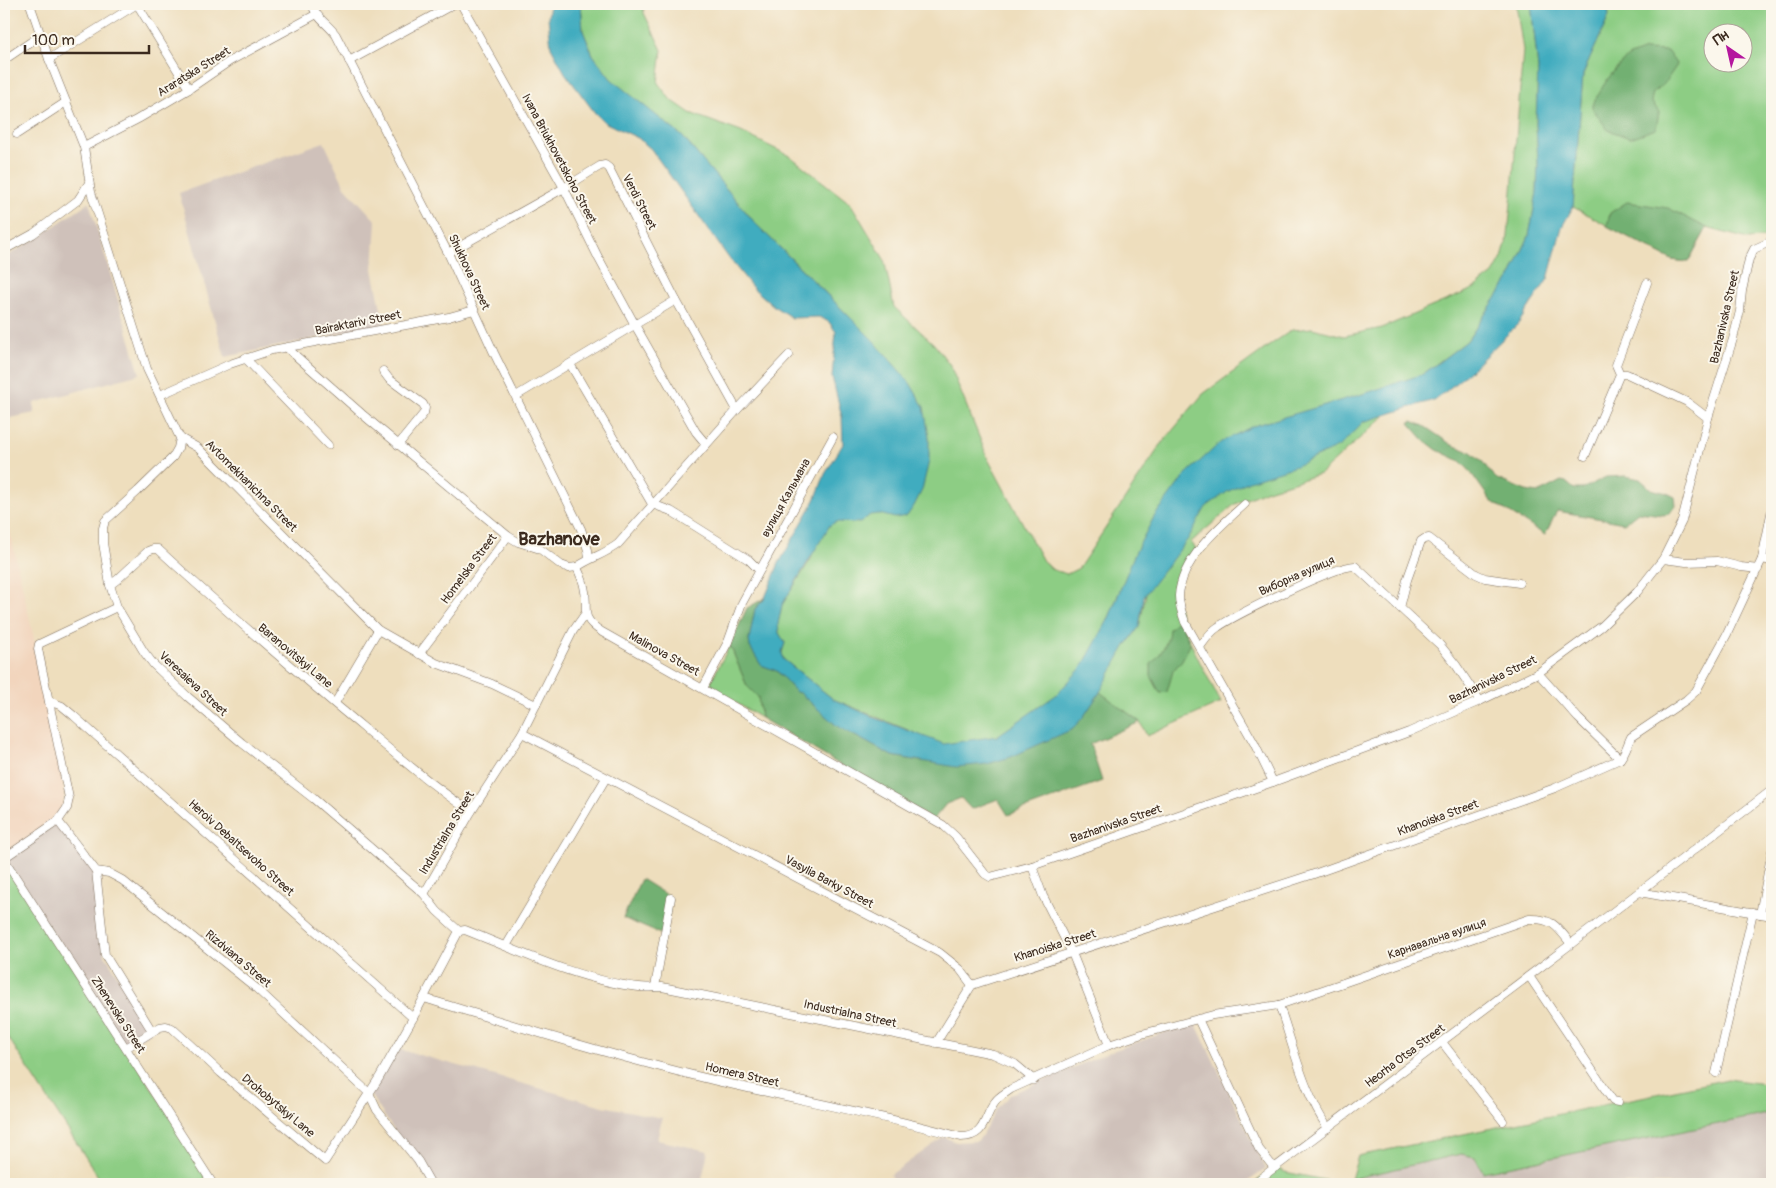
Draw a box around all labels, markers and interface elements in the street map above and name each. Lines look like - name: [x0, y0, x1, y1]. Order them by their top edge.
- scale bar: [25, 22, 149, 54]
- north arrow: [1704, 22, 1754, 72]
- text: Пн: [1710, 26, 1732, 49]
- text: 100 m: [32, 31, 75, 50]
- street label: Araratska Street: [155, 44, 233, 100]
- street label: Ivana Briukhovetskoho Street: [518, 91, 600, 227]
- street label: Verdi Street: [619, 172, 659, 232]
- street label: Shukhova Street: [445, 232, 493, 312]
- street label: Bazhanivska Street: [1707, 269, 1743, 365]
- street label: Bairaktariv Street: [314, 307, 402, 339]
- street label: Avtomekhanichna Street: [202, 437, 300, 535]
- street label: вулиця Кальмана: [758, 456, 814, 540]
- district label: Bazhanove: [518, 528, 601, 551]
- street label: Homelska Street: [438, 531, 500, 607]
- street label: Виборна вулиця: [1257, 553, 1337, 599]
- street label: Baranovitskyi Lane: [255, 620, 335, 692]
- street label: Malinova Street: [626, 628, 702, 680]
- street label: Veresaieva Street: [156, 648, 230, 720]
- street label: Bazhanivska Street: [1447, 652, 1539, 708]
- street label: Industrialna Street: [416, 788, 478, 877]
- street label: Khanoiska Street: [1396, 796, 1481, 840]
- street label: Heroiv Debaltsevoho Street: [185, 797, 297, 900]
- street label: Bazhanivska Street: [1069, 801, 1164, 847]
- street label: Vasylia Barky Street: [782, 852, 876, 912]
- street label: Карнавальна вулиця: [1386, 915, 1488, 963]
- street label: Khanoiska Street: [1012, 926, 1098, 966]
- street label: Rizdviana Street: [202, 927, 274, 991]
- street label: Zhenevska Street: [88, 974, 149, 1056]
- street label: Industrialna Street: [802, 997, 898, 1031]
- street label: Heorha Otsa Street: [1362, 1021, 1448, 1091]
- street label: Homera Street: [704, 1059, 781, 1091]
- street label: Drohobytskyi Lane: [238, 1071, 318, 1141]

